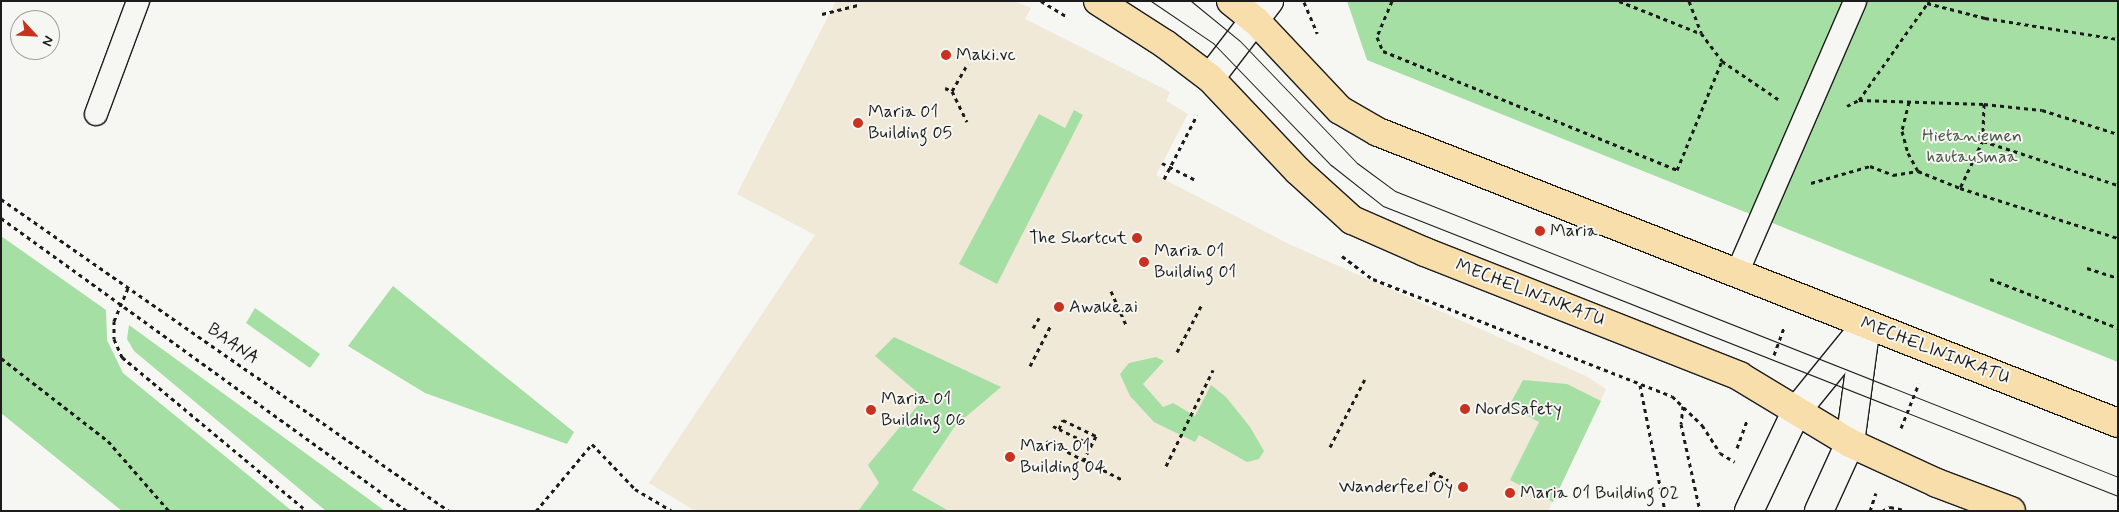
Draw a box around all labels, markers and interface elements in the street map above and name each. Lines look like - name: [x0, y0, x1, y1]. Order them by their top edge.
- north arrow: [10, 10, 60, 60]
- text: N: [38, 33, 58, 49]
- place label: Maki.vc: [956, 44, 1016, 66]
- marker: Maki.vc: [940, 49, 952, 61]
- place label: Maria 01 Building 05: [868, 102, 952, 144]
- marker: Maria 01 Building 05: [852, 117, 864, 129]
- park label: Hietaniemen hautausmaa: [1922, 126, 2022, 168]
- place label: Maria: [1550, 220, 1597, 242]
- marker: Maria: [1534, 225, 1546, 237]
- place label: The Shortcut: [1029, 227, 1127, 249]
- marker: The Shortcut: [1131, 232, 1143, 244]
- place label: Maria 01 Building 01: [1154, 241, 1236, 284]
- street label: MECHELININKATU: [1452, 255, 1608, 331]
- marker: Maria 01 Building 01: [1138, 256, 1150, 268]
- place label: Awake.ai: [1069, 296, 1138, 318]
- marker: Awake.ai: [1053, 301, 1065, 313]
- street label: MECHELININKATU: [1857, 313, 2013, 389]
- street label: BAANA: [203, 318, 263, 370]
- place label: Maria 01 Building 06: [881, 389, 966, 432]
- place label: NordSafety: [1475, 398, 1562, 420]
- marker: NordSafety: [1459, 403, 1471, 415]
- marker: Maria 01 Building 06: [865, 404, 877, 416]
- place label: Maria 01 Building 04: [1020, 436, 1105, 478]
- marker: Maria 01 Building 04: [1004, 451, 1016, 463]
- place label: Wanderfeel Oy: [1338, 476, 1453, 498]
- marker: Wanderfeel Oy: [1457, 481, 1469, 493]
- place label: Maria 01 Building 02: [1520, 482, 1679, 504]
- marker: Maria 01 Building 02: [1504, 487, 1516, 499]

